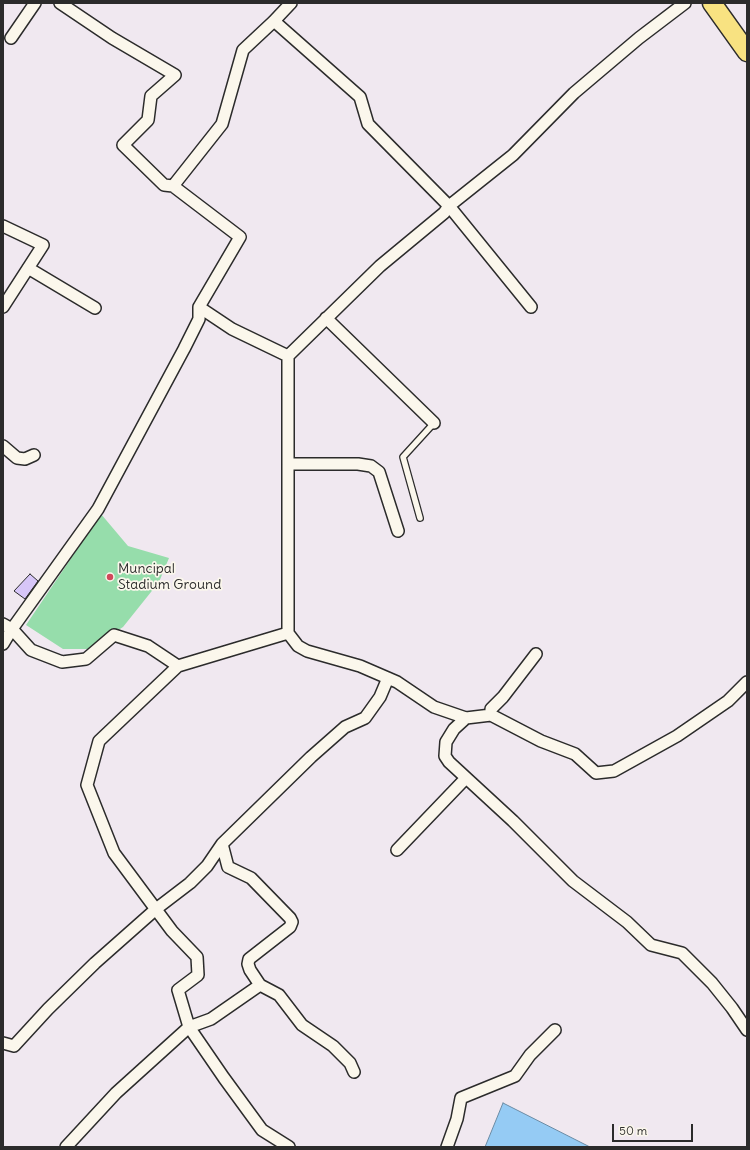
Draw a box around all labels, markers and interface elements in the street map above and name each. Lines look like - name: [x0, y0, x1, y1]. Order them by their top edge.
- place label: Muncipal Stadium Ground: [118, 561, 221, 594]
- marker: Muncipal Stadium Ground: [105, 572, 115, 582]
- scale bar: [614, 1116, 695, 1142]
- text: 50 m: [619, 1123, 647, 1138]

